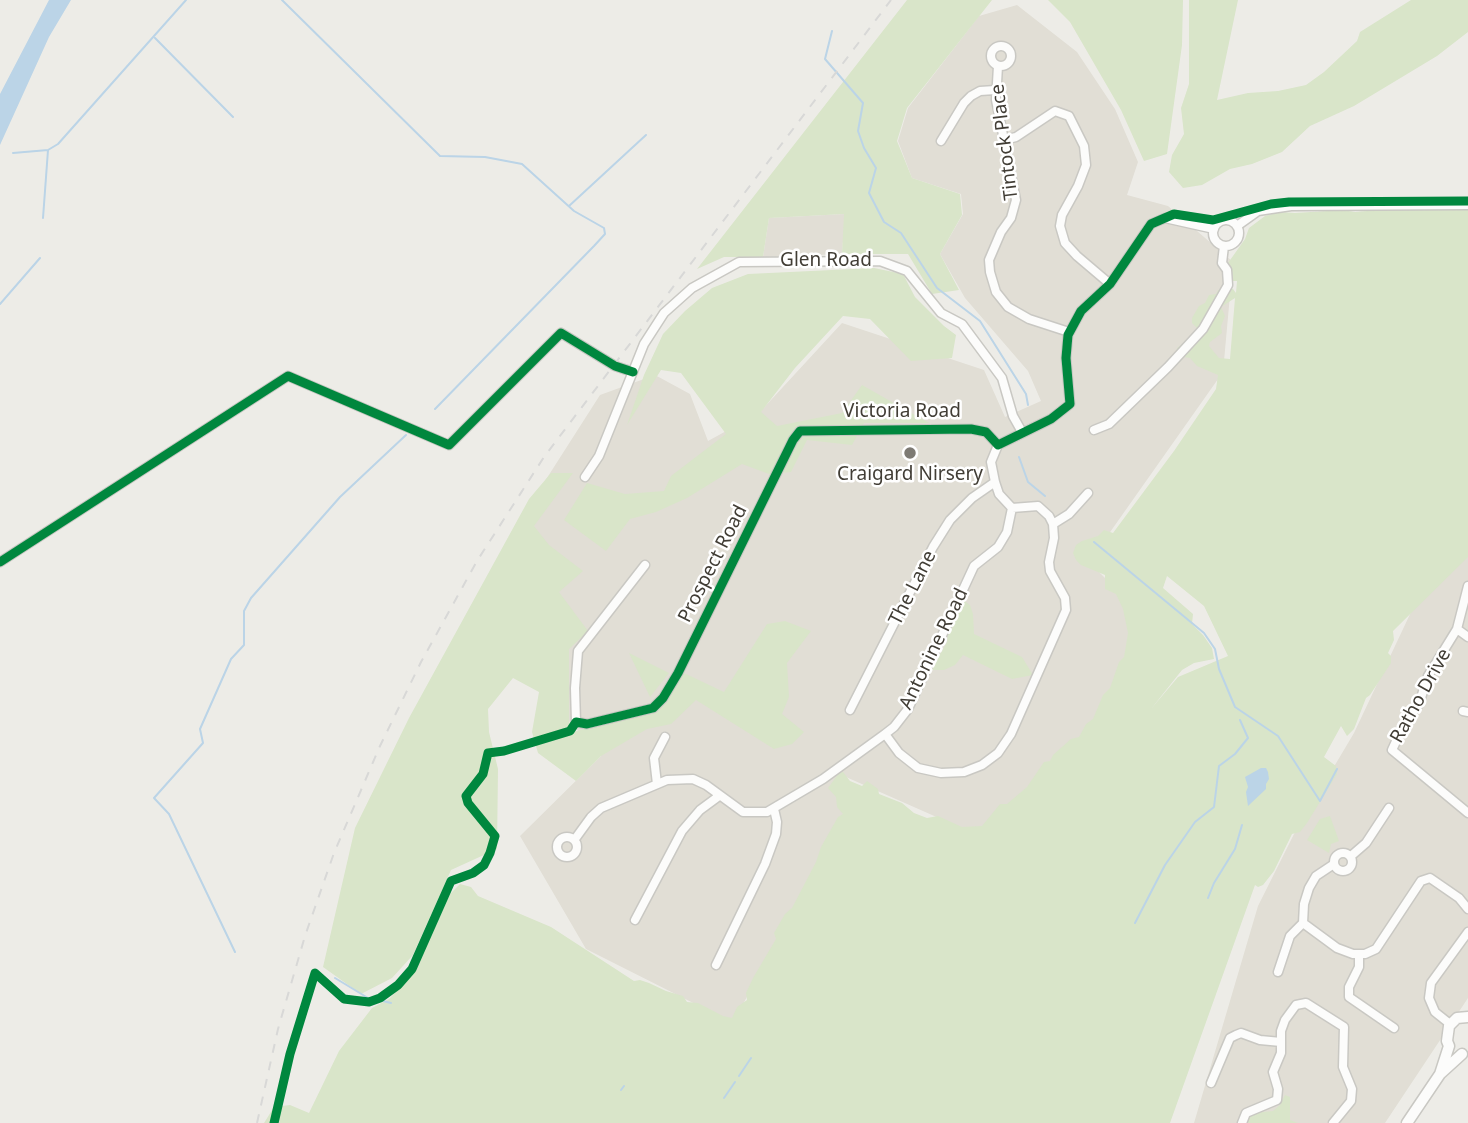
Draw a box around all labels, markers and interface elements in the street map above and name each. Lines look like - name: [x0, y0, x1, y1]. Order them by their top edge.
- street label: Tintock Place: [987, 83, 1023, 201]
- street label: Glen Road: [780, 250, 872, 272]
- street label: Victoria Road: [843, 401, 961, 423]
- marker: Craigard Nirsery: [902, 445, 918, 461]
- place label: Craigard Nirsery: [837, 464, 983, 486]
- street label: Prospect Road: [674, 502, 752, 626]
- street label: The Lane: [884, 547, 942, 629]
- street label: Antonine Road: [895, 585, 973, 713]
- street label: Ratho Drive: [1386, 645, 1456, 747]

